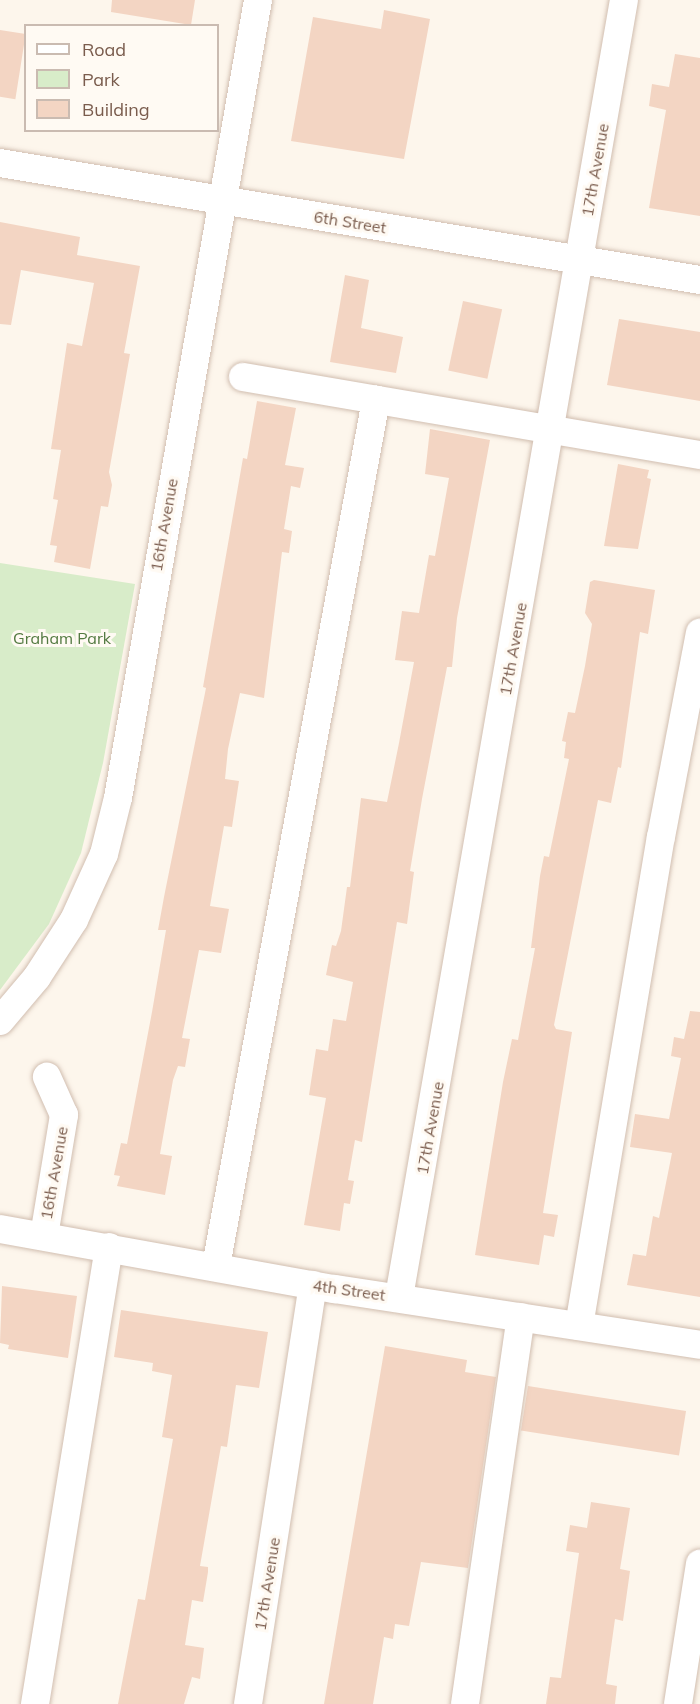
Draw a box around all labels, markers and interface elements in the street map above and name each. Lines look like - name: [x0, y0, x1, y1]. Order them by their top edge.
- legend: [24, 24, 219, 132]
- text: Road: [82, 38, 126, 61]
- text: Park: [82, 68, 120, 91]
- text: Building: [82, 98, 150, 121]
- street label: 17th Avenue: [577, 122, 613, 218]
- street label: 6th Street: [312, 207, 388, 237]
- street label: 16th Avenue: [146, 477, 182, 573]
- street label: 17th Avenue: [495, 601, 531, 697]
- park label: Graham Park: [13, 628, 111, 648]
- street label: 17th Avenue: [412, 1080, 448, 1176]
- street label: 16th Avenue: [36, 1125, 72, 1221]
- street label: 4th Street: [312, 1275, 386, 1305]
- street label: 17th Avenue: [250, 1536, 284, 1632]

